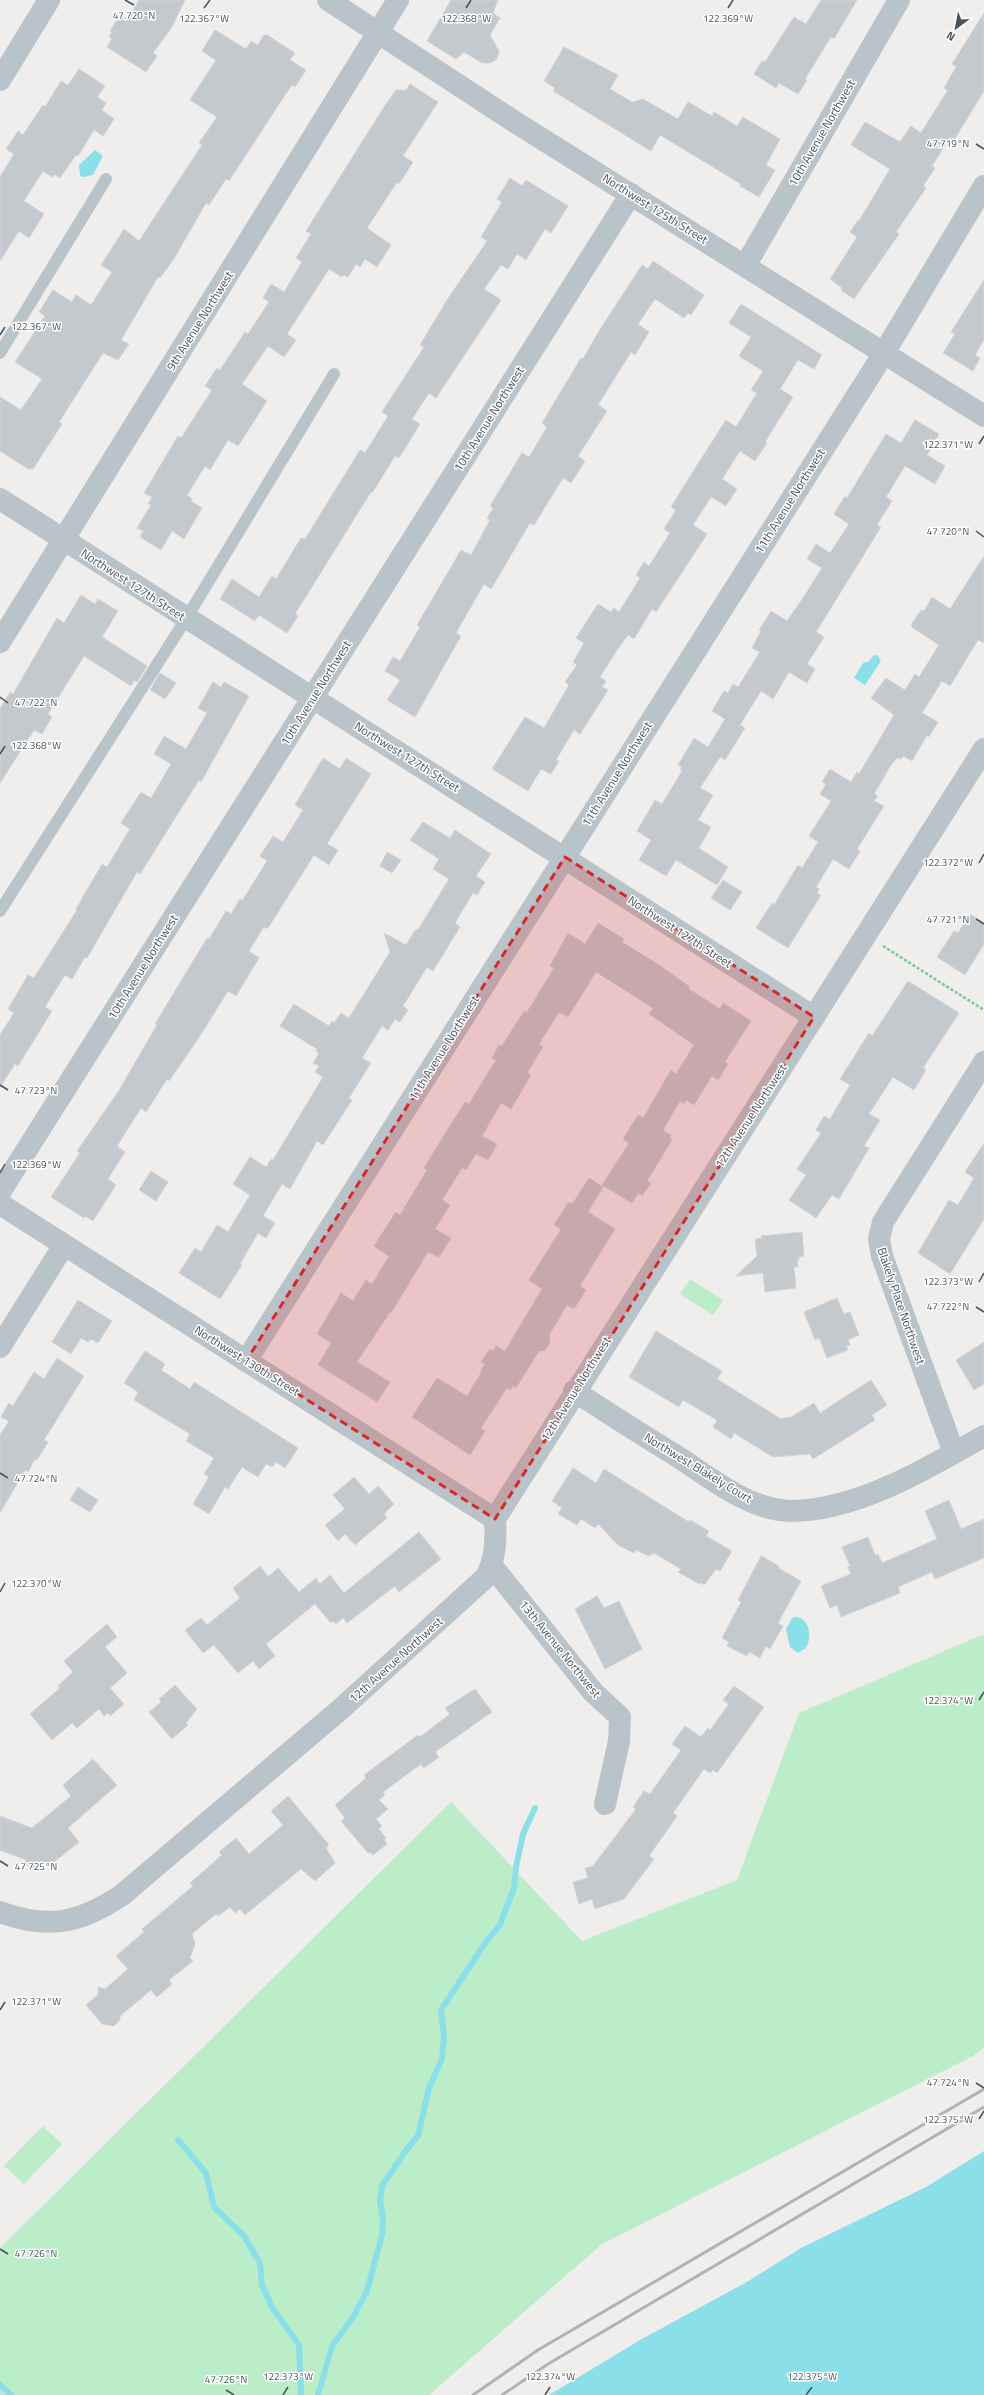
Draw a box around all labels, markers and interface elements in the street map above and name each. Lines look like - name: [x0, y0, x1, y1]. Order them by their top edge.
- text: 47.720°N: [113, 8, 155, 23]
- north arrow: [936, 8, 976, 48]
- text: 122.367°W: [179, 11, 229, 26]
- text: 122.368°W: [441, 11, 491, 26]
- text: 122.369°W: [703, 11, 753, 26]
- text: N: [943, 28, 958, 45]
- street label: 10th Avenue Northwest: [783, 75, 860, 190]
- text: 47.719°N: [927, 136, 969, 151]
- street label: Northwest 125th Street: [599, 168, 712, 249]
- street label: 9th Avenue Northwest: [161, 267, 238, 374]
- text: 122.367°W: [11, 319, 61, 334]
- street label: 10th Avenue Northwest: [448, 362, 529, 475]
- text: 122.371°W: [923, 437, 973, 452]
- street label: 11th Avenue Northwest: [749, 444, 830, 557]
- text: 47.720°N: [927, 524, 969, 539]
- street label: Northwest 127th Street: [77, 544, 190, 626]
- street label: 10th Avenue Northwest: [275, 636, 356, 749]
- text: 47.722°N: [15, 695, 57, 710]
- street label: Northwest 127th Street: [351, 716, 464, 797]
- street label: 11th Avenue Northwest: [576, 717, 657, 830]
- text: 122.368°W: [11, 738, 61, 753]
- text: 122.372°W: [923, 855, 973, 870]
- street label: Northwest 127th Street: [624, 891, 737, 973]
- street label: 10th Avenue Northwest: [102, 910, 183, 1023]
- text: 47.721°N: [927, 912, 969, 927]
- street label: 11th Avenue Northwest: [403, 991, 484, 1104]
- street label: 12th Avenue Northwest: [710, 1059, 792, 1172]
- text: 47.723°N: [15, 1083, 57, 1098]
- text: 122.369°W: [11, 1157, 61, 1172]
- street label: Blakely Place Northwest: [872, 1245, 931, 1368]
- text: 122.373°W: [923, 1274, 973, 1289]
- text: 47.722°N: [927, 1299, 969, 1314]
- street label: Northwest 130th Street: [191, 1320, 304, 1401]
- street label: 12th Avenue Northwest: [535, 1332, 616, 1445]
- street label: Northwest Blakely Court: [641, 1428, 757, 1508]
- text: 47.724°N: [15, 1471, 57, 1486]
- text: 122.370°W: [11, 1576, 61, 1591]
- street label: 13th Avenue Northwest: [515, 1596, 606, 1702]
- street label: 12th Avenue Northwest: [344, 1612, 448, 1707]
- text: 122.374°W: [923, 1693, 973, 1708]
- text: 47.725°N: [15, 1859, 57, 1874]
- text: 122.371°W: [11, 1994, 61, 2009]
- text: 47.724°N: [927, 2075, 969, 2090]
- text: 122.375°W: [923, 2112, 973, 2127]
- text: 47.726°N: [15, 2246, 57, 2261]
- text: 122.373°W: [263, 2369, 313, 2384]
- text: 122.374°W: [525, 2369, 575, 2384]
- text: 122.375°W: [787, 2369, 837, 2384]
- text: 47.726°N: [205, 2372, 247, 2387]

